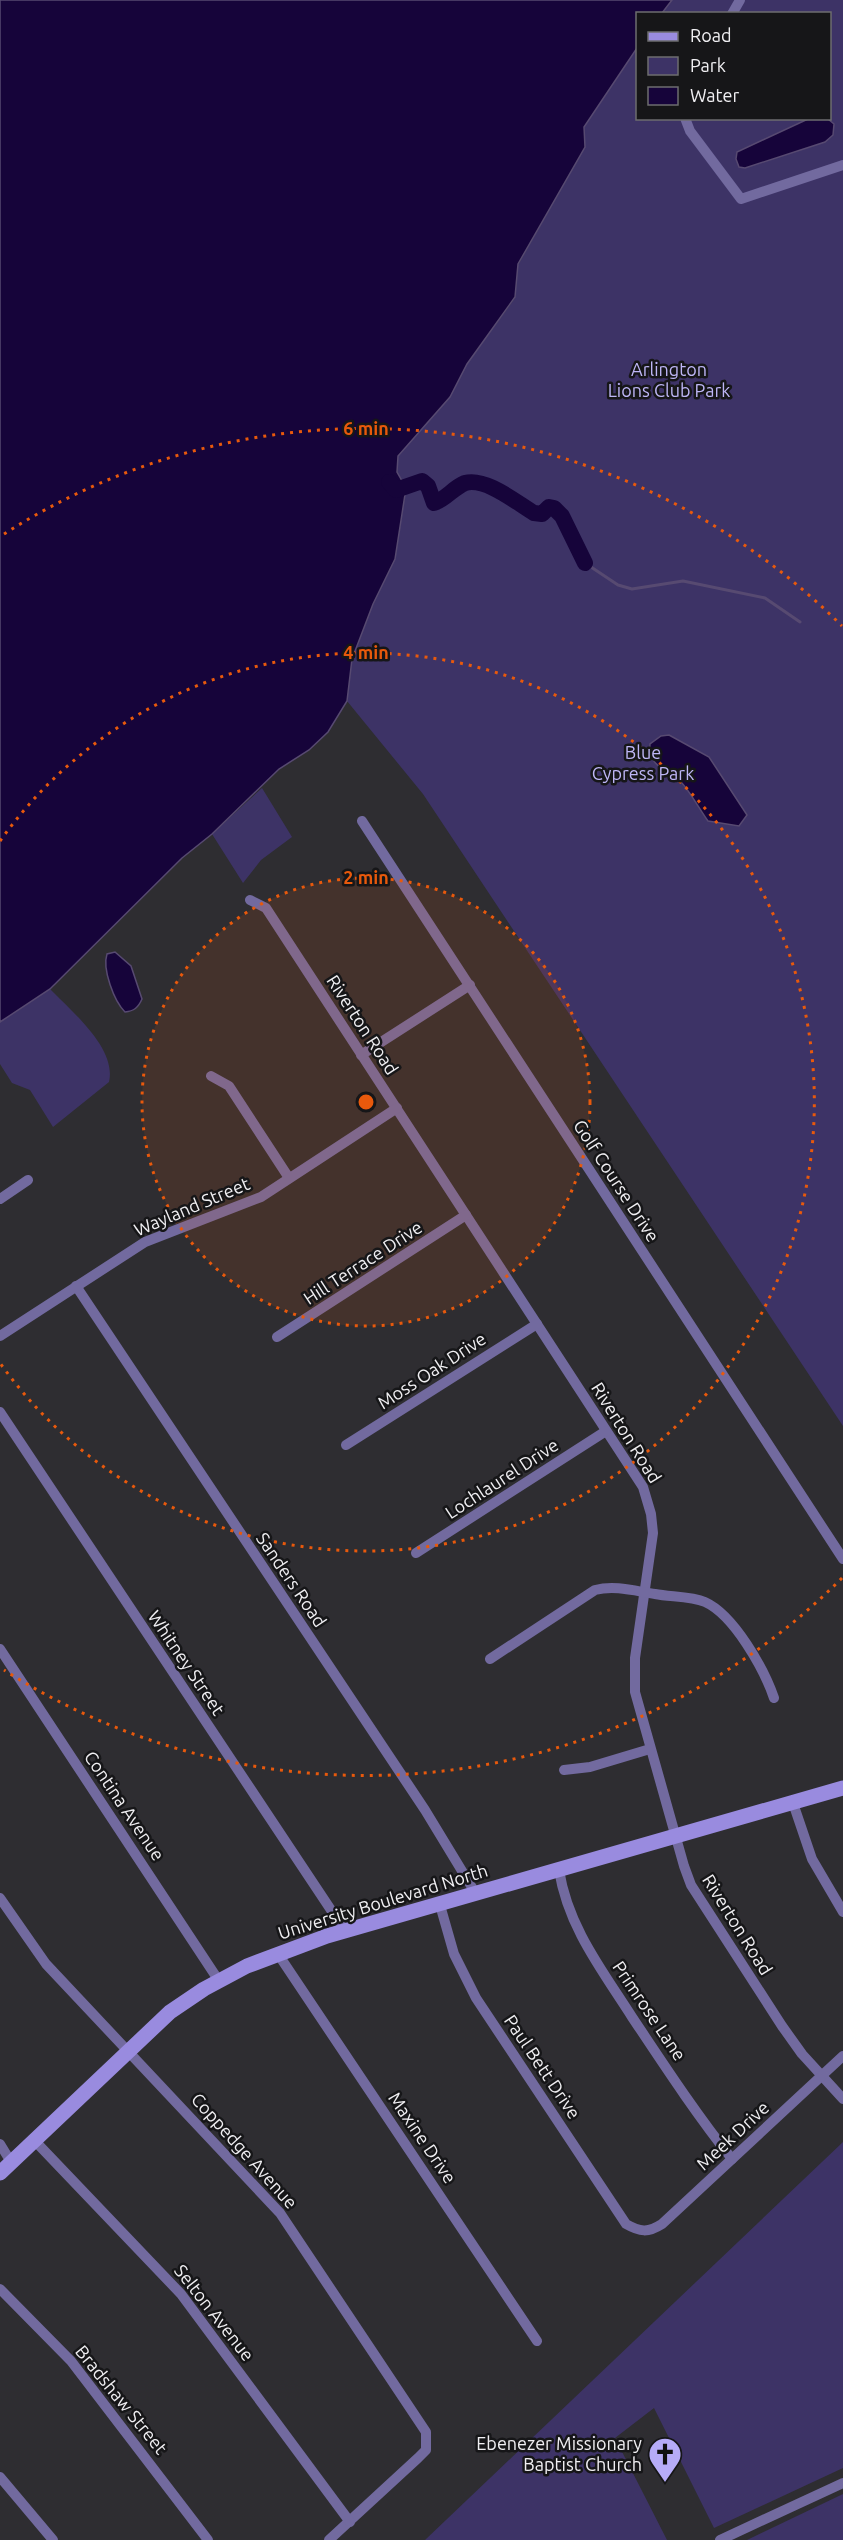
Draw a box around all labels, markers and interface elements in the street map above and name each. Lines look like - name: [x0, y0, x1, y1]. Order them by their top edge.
- legend: [636, 12, 831, 120]
- text: Road: [690, 25, 732, 45]
- text: Park: [690, 55, 726, 75]
- text: Water: [690, 85, 740, 105]
- park label: Arlington Lions Club Park: [608, 359, 730, 400]
- text: 6 min: [343, 418, 389, 438]
- text: 4 min: [343, 642, 389, 662]
- park label: Blue Cypress Park: [592, 742, 694, 783]
- text: 2 min: [343, 867, 389, 887]
- street label: Riverton Road: [323, 971, 402, 1078]
- centre of rings: [356, 1092, 376, 1112]
- street label: Golf Course Drive: [570, 1116, 664, 1245]
- street label: Wayland Street: [131, 1173, 252, 1239]
- street label: Hill Terrace Drive: [299, 1216, 426, 1308]
- street label: Moss Oak Drive: [374, 1328, 489, 1413]
- street label: Riverton Road: [588, 1379, 666, 1486]
- street label: Lochlaurel Drive: [441, 1434, 562, 1522]
- street label: Sanders Road: [253, 1528, 331, 1631]
- street label: Whitney Street: [145, 1606, 229, 1718]
- street label: Contina Avenue: [81, 1747, 169, 1864]
- street label: University Boulevard North: [275, 1860, 490, 1943]
- street label: Riverton Road: [699, 1871, 777, 1978]
- street label: Primrose Lane: [609, 1957, 690, 2064]
- street label: Paul Bett Drive: [501, 2011, 585, 2122]
- street label: Maxine Drive: [385, 2088, 461, 2187]
- street label: Coppedge Avenue: [188, 2089, 302, 2212]
- street label: Meek Drive: [692, 2097, 773, 2174]
- street label: Selton Avenue: [171, 2260, 259, 2365]
- street label: Bradshaw Street: [72, 2341, 172, 2458]
- place label: Ebenezer Missionary Baptist Church: [476, 2433, 642, 2474]
- church icon: Ebenezer Missionary Baptist Church: [647, 2436, 683, 2483]

